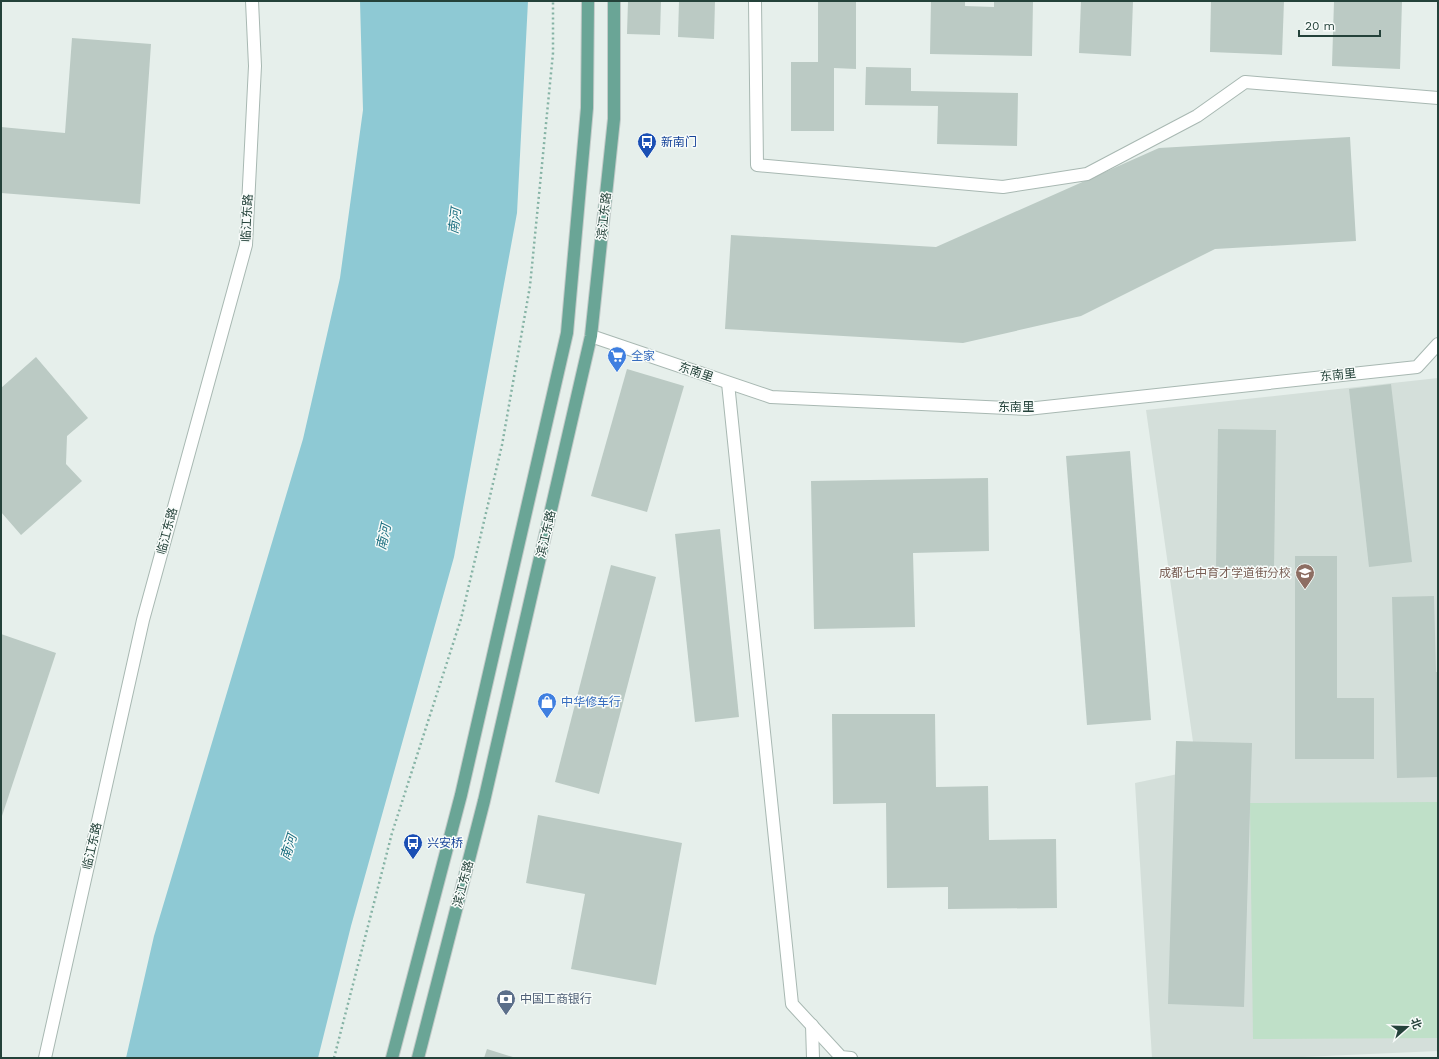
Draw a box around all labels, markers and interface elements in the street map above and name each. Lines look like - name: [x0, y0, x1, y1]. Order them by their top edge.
- scale bar: [1299, 12, 1380, 38]
- text: 20 m: [1305, 19, 1335, 33]
- bus stop icon: 新南门: [636, 131, 658, 159]
- place label: 新南门: [661, 135, 697, 149]
- street label: 滨江东路: [595, 191, 613, 241]
- street label: 临江东路: [239, 194, 255, 242]
- water label: 南河: [445, 204, 464, 235]
- supermarket icon: 全家: [606, 345, 628, 373]
- place label: 全家: [631, 349, 655, 363]
- street label: 东南里: [677, 360, 715, 384]
- street label: 东南里: [1319, 366, 1357, 384]
- street label: 东南里: [998, 400, 1034, 414]
- street label: 临江东路: [154, 506, 180, 556]
- street label: 滨江东路: [534, 509, 558, 559]
- water label: 南河: [373, 520, 394, 551]
- school or university icon: 成都七中育才学道街分校: [1294, 562, 1316, 590]
- place label: 成都七中育才学道街分校: [1159, 566, 1291, 580]
- shop icon: 中华修车行: [536, 691, 558, 719]
- place label: 中华修车行: [561, 695, 621, 709]
- street label: 临江东路: [80, 821, 104, 871]
- water label: 南河: [277, 830, 301, 862]
- bus stop icon: 兴安桥: [402, 832, 424, 860]
- place label: 兴安桥: [427, 836, 463, 850]
- street label: 滨江东路: [450, 859, 476, 909]
- bank icon: 中国工商银行: [495, 988, 517, 1016]
- place label: 中国工商银行: [520, 992, 592, 1006]
- north arrow: [1387, 1007, 1427, 1047]
- text: 北: [1408, 1016, 1424, 1031]

